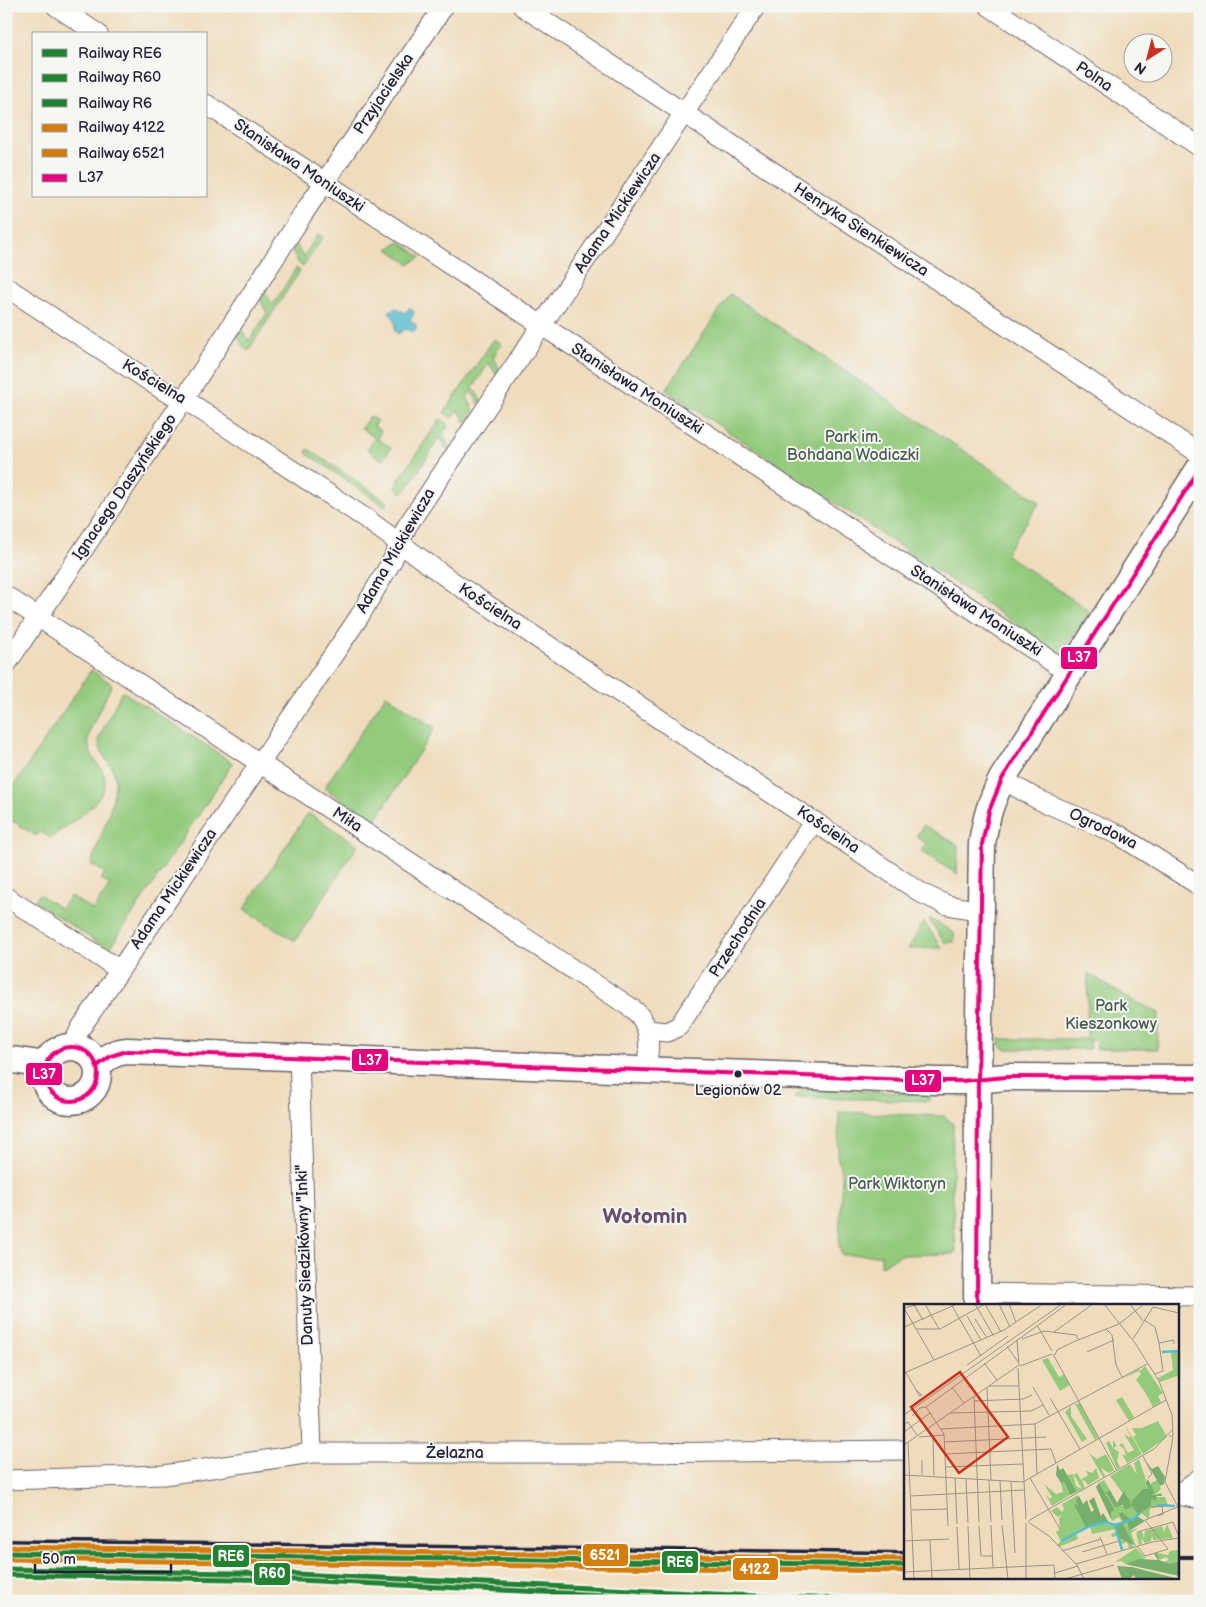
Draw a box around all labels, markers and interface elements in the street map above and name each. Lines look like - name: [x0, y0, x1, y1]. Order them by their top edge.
- legend: [32, 32, 208, 198]
- north arrow: [1124, 32, 1174, 82]
- text: Railway RE6: [78, 44, 162, 63]
- street label: Przyjacielska: [350, 50, 418, 138]
- street label: Polna: [1072, 58, 1116, 96]
- text: N: [1131, 58, 1150, 78]
- text: Railway R60: [78, 68, 161, 87]
- text: Railway R6: [78, 94, 152, 113]
- street label: Stanisława Moniuszki: [230, 115, 368, 217]
- text: Railway 4122: [78, 118, 165, 137]
- text: Railway 6521: [78, 144, 165, 163]
- street label: Adama Mickiewicza: [571, 149, 665, 277]
- text: L37: [78, 168, 104, 187]
- street label: Henryka Sienkiewicza: [790, 179, 932, 281]
- street label: Stanisława Moniuszki: [567, 339, 707, 439]
- street label: Kościelna: [118, 355, 190, 409]
- street label: Ignacego Daszyńskiego: [69, 410, 181, 564]
- park label: Park im. Bohdana Wodiczki: [787, 428, 919, 465]
- street label: Adama Mickiewicza: [353, 485, 439, 617]
- street label: Stanisława Moniuszki: [906, 561, 1046, 661]
- street label: Kościelna: [455, 580, 525, 634]
- line badge: L37: [1060, 646, 1098, 670]
- text: L37: [1067, 649, 1091, 666]
- street label: Kościelna: [793, 802, 863, 858]
- street label: Miła: [329, 803, 365, 837]
- street label: Ogrodowa: [1066, 804, 1140, 854]
- street label: Adama Mickiewicza: [127, 825, 221, 953]
- street label: Przechodnia: [705, 895, 771, 981]
- park label: Park Kieszonkowy: [1065, 997, 1158, 1034]
- line badge: L37: [351, 1048, 389, 1072]
- text: L37: [358, 1052, 382, 1069]
- line badge: L37: [25, 1062, 63, 1086]
- text: L37: [32, 1066, 56, 1083]
- marker: Legionów 02: [733, 1069, 743, 1079]
- line badge: L37: [904, 1069, 942, 1093]
- text: L37: [911, 1072, 935, 1089]
- place label: Legionów 02: [695, 1081, 781, 1100]
- street label: Danuty Siedzikówny "Inki": [292, 1164, 318, 1346]
- park label: Park Wiktoryn: [848, 1175, 946, 1194]
- district label: Wołomin: [603, 1204, 687, 1229]
- inset map: [904, 1304, 1178, 1580]
- street label: Żelazna: [425, 1442, 484, 1463]
- scale bar: [35, 1542, 171, 1574]
- line badge: 6521: [582, 1543, 629, 1567]
- line badge: RE6: [212, 1544, 250, 1568]
- text: 6521: [590, 1547, 620, 1564]
- text: RE6: [217, 1548, 245, 1565]
- text: 50 m: [42, 1550, 76, 1569]
- line badge: RE6: [661, 1550, 699, 1574]
- text: RE6: [666, 1554, 694, 1571]
- line badge: 4122: [732, 1557, 779, 1581]
- text: 4122: [740, 1561, 771, 1578]
- line badge: R60: [253, 1562, 291, 1586]
- text: R60: [259, 1565, 286, 1582]

